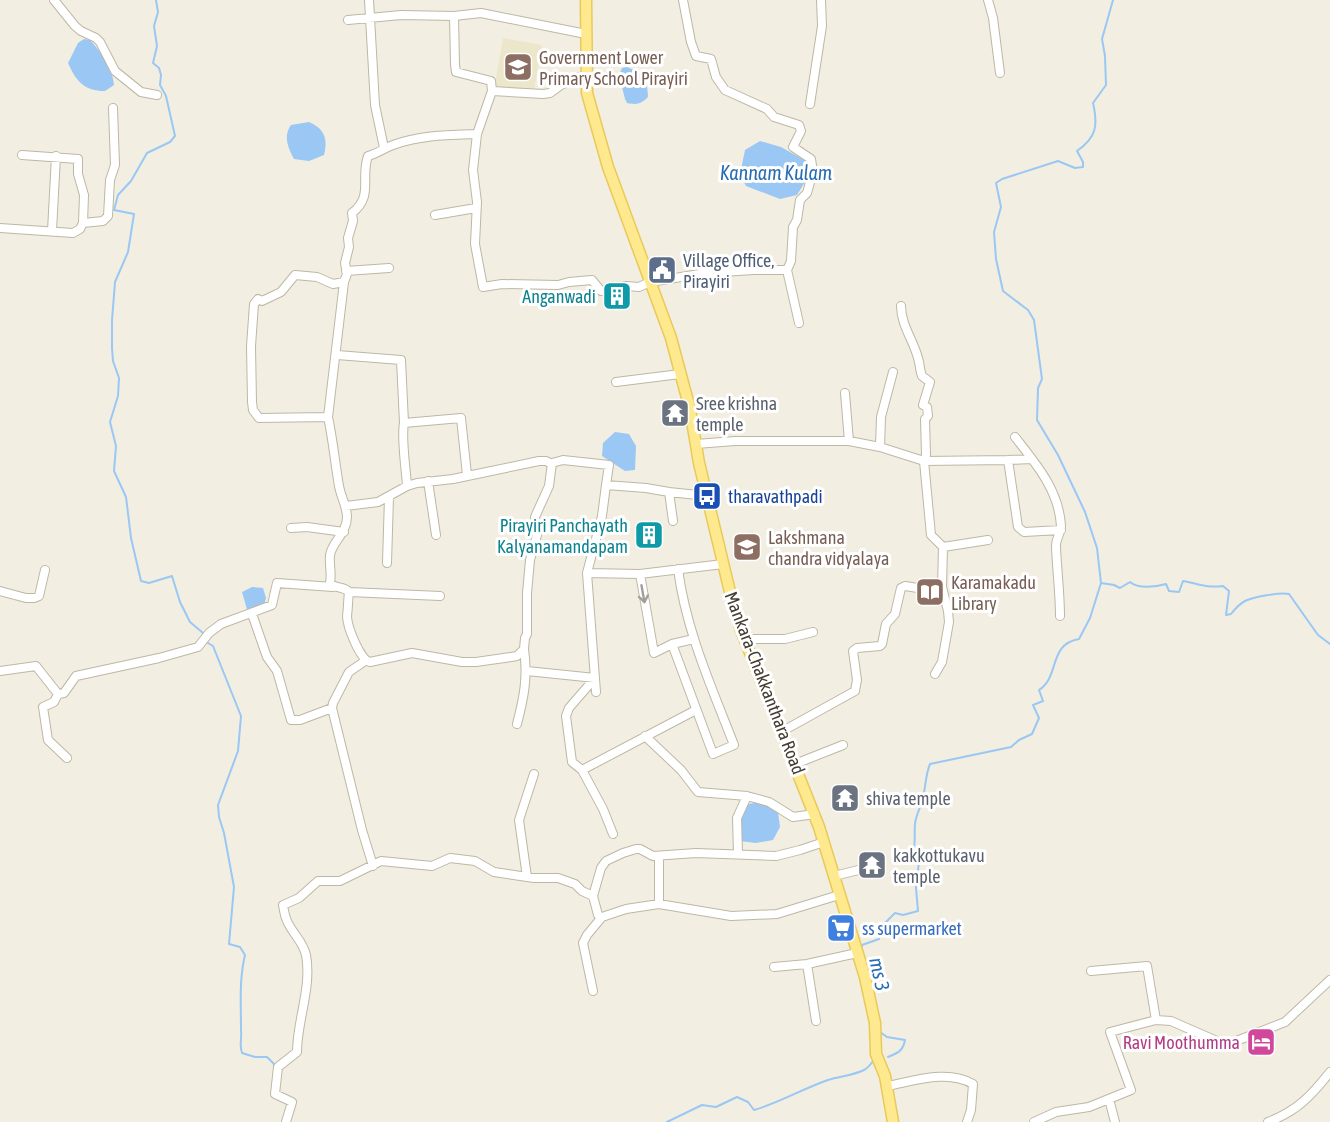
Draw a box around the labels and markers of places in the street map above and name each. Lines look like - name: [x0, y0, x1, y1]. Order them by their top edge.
- place label: Government Lower Primary School Pirayiri: [539, 47, 688, 89]
- school or university icon: Government Lower Primary School Pirayiri: [502, 51, 534, 83]
- place label: Village Office, Pirayiri: [683, 250, 774, 292]
- public building icon: Village Office, Pirayiri: [646, 254, 678, 286]
- building icon: Anganwadi: [601, 280, 633, 312]
- place label: Anganwadi: [522, 286, 596, 307]
- place label: Sree krishna temple: [696, 393, 777, 435]
- temple icon: Sree krishna temple: [659, 397, 691, 429]
- bus stop icon: tharavathpadi: [691, 480, 723, 512]
- place label: tharavathpadi: [728, 486, 823, 507]
- place label: Pirayiri Panchayath Kalyanamandapam: [497, 515, 628, 557]
- building icon: Pirayiri Panchayath Kalyanamandapam: [633, 519, 665, 551]
- place label: Lakshmana chandra vidyalaya: [768, 527, 889, 569]
- school or university icon: Lakshmana chandra vidyalaya: [731, 531, 763, 563]
- place label: Karamakadu Library: [951, 572, 1036, 614]
- library icon: Karamakadu Library: [914, 576, 946, 608]
- temple icon: shiva temple: [829, 782, 861, 814]
- place label: shiva temple: [866, 788, 951, 809]
- place label: kakkottukavu temple: [893, 845, 985, 887]
- temple icon: kakkottukavu temple: [856, 849, 888, 881]
- supermarket icon: ss supermarket: [825, 912, 857, 944]
- place label: ss supermarket: [862, 918, 962, 939]
- hotel icon: Ravi Moothumma: [1245, 1026, 1277, 1058]
- place label: Ravi Moothumma: [1123, 1032, 1240, 1053]

